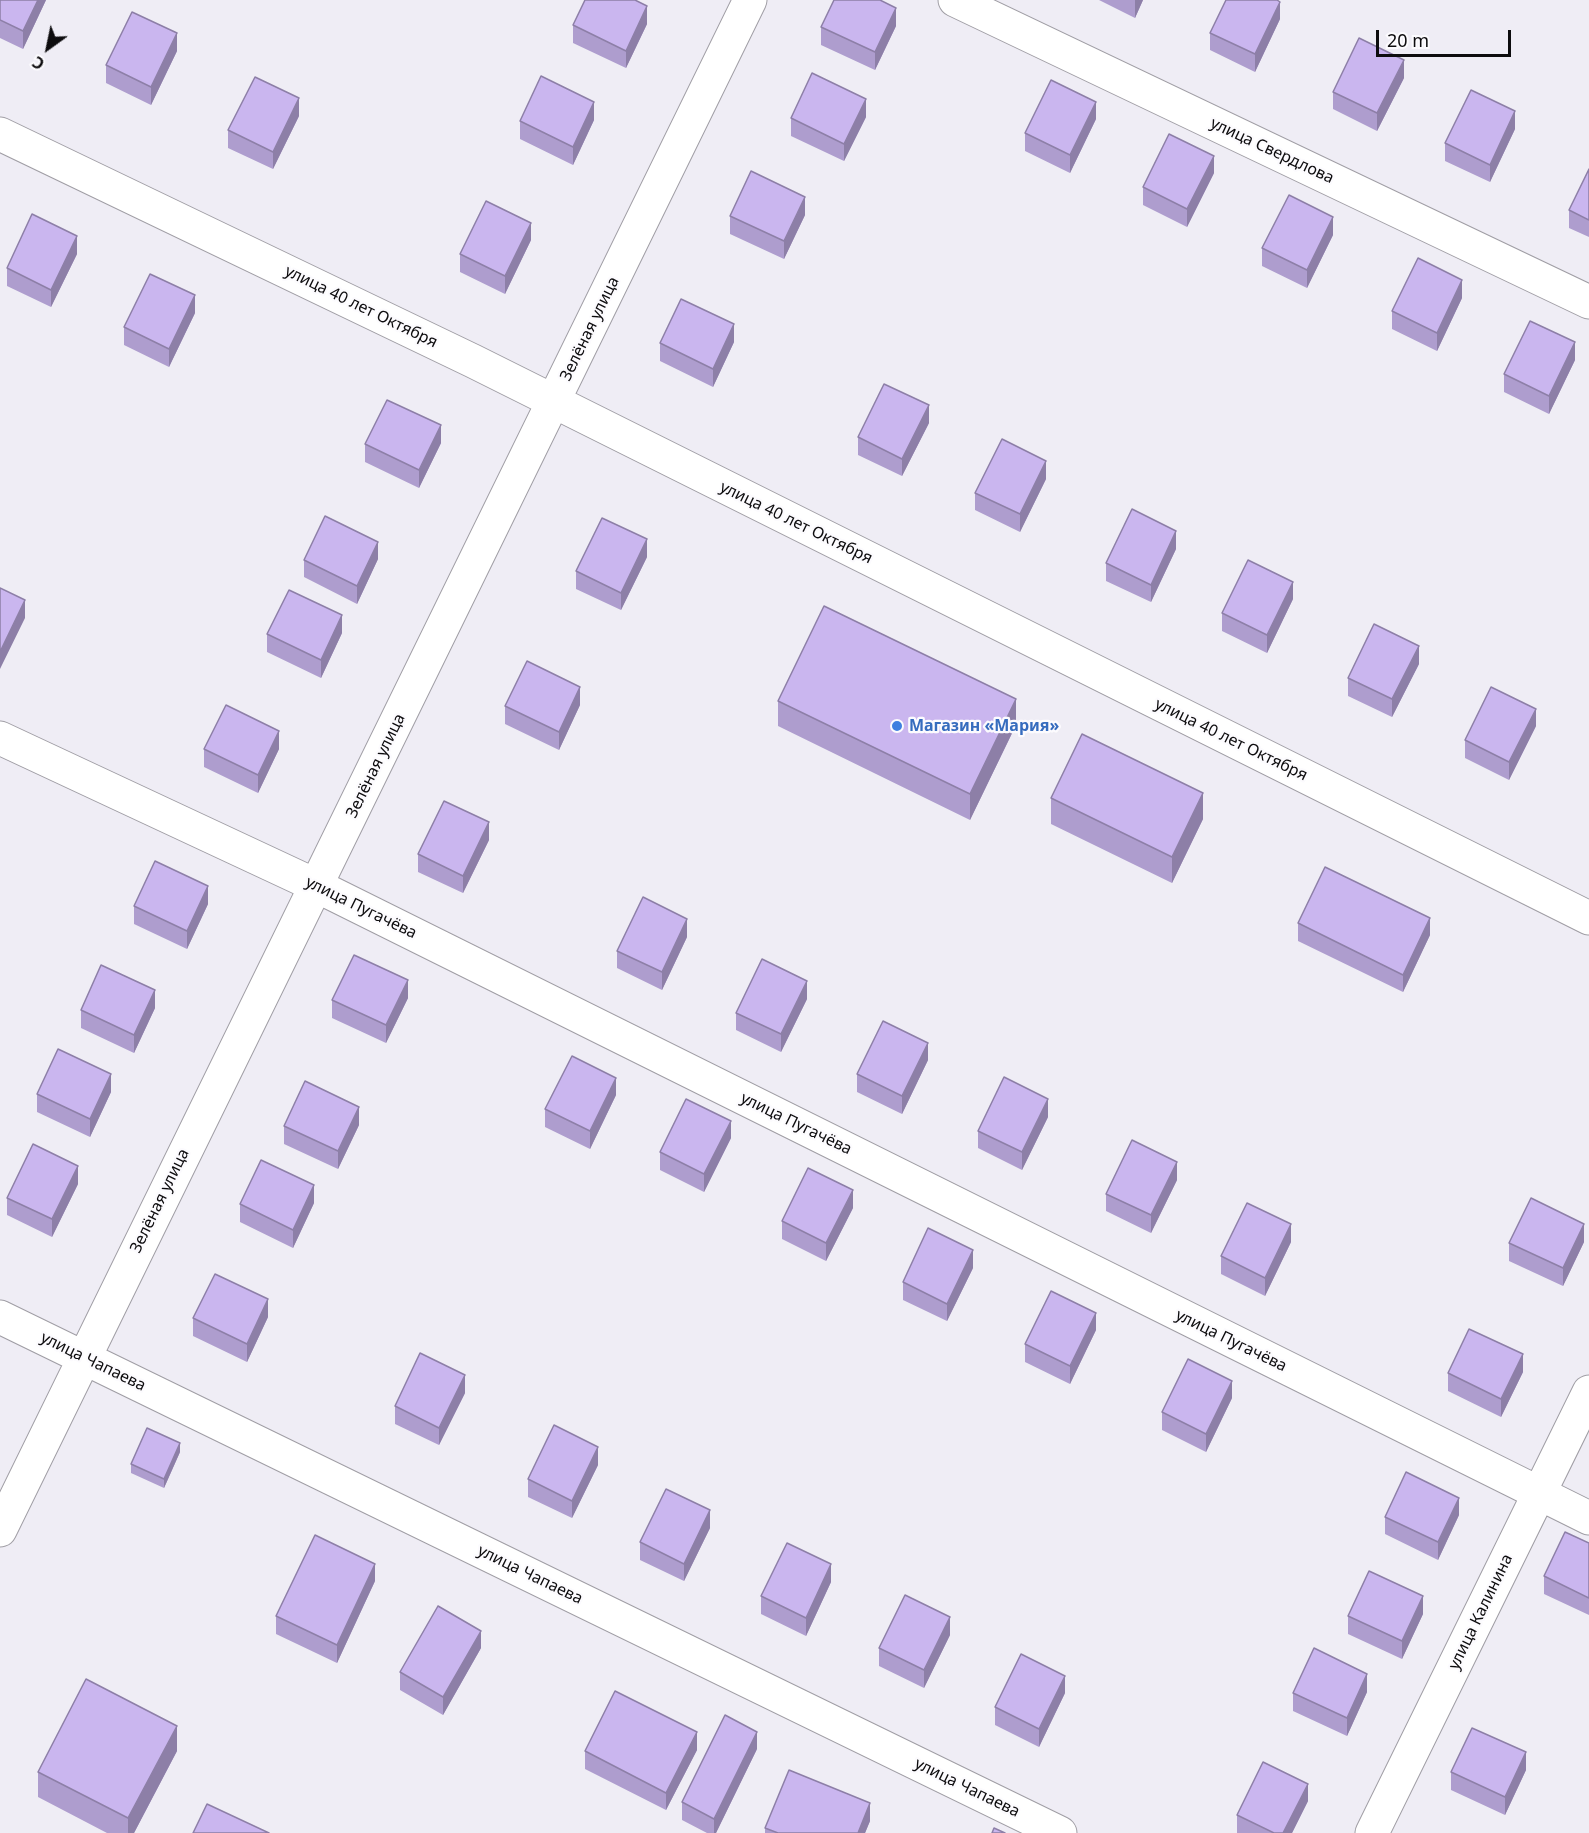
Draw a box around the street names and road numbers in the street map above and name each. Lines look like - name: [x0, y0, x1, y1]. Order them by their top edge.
- street label: улица Свердлова: [1207, 114, 1337, 188]
- street label: улица 40 лет Октября: [282, 262, 440, 352]
- street label: Зелёная улица: [556, 274, 624, 384]
- street label: улица 40 лет Октября: [717, 478, 875, 568]
- street label: улица 40 лет Октября: [1152, 695, 1310, 785]
- street label: Зелёная улица: [342, 711, 410, 821]
- street label: улица Пугачёва: [302, 873, 420, 943]
- street label: улица Пугачёва: [737, 1089, 855, 1159]
- street label: Зелёная улица: [126, 1146, 194, 1256]
- street label: улица Пугачёва: [1172, 1306, 1290, 1376]
- street label: улица Чапаева: [37, 1328, 149, 1396]
- street label: улица Чапаева: [474, 1541, 586, 1609]
- street label: улица Калинина: [1445, 1551, 1517, 1673]
- street label: улица Чапаева: [911, 1754, 1023, 1822]

